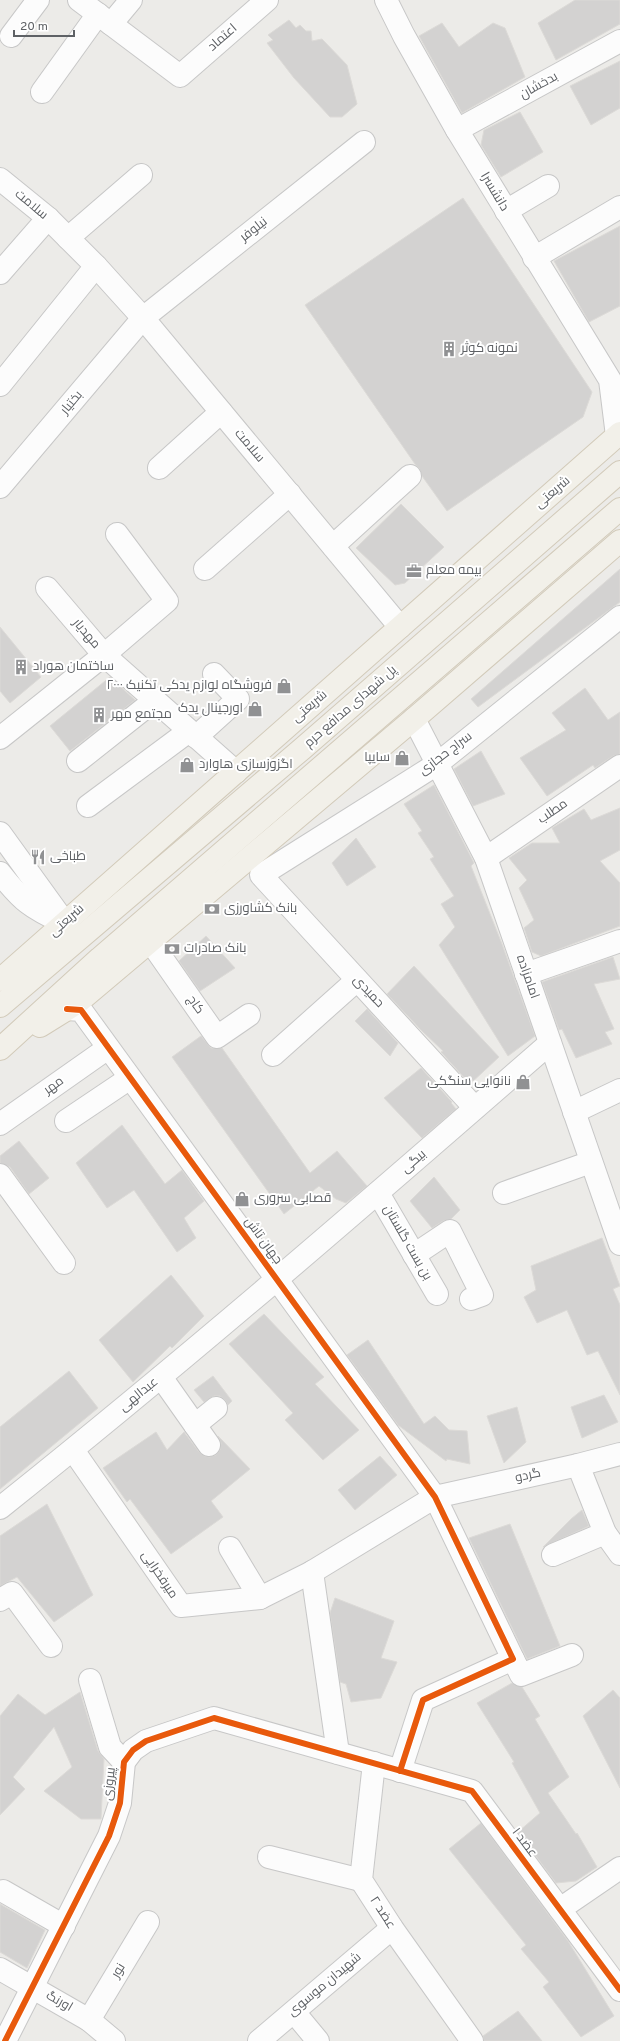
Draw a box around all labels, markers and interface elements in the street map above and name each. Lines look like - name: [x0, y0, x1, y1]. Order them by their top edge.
- scale bar: [14, 12, 74, 38]
- text: 20 m: [20, 19, 48, 35]
- street label: اعتماد: [205, 21, 241, 55]
- street label: بدخشان: [517, 69, 561, 103]
- street label: دانشسرا: [476, 170, 512, 214]
- street label: سلامت: [11, 187, 51, 223]
- street label: نیلوفر: [236, 214, 271, 246]
- building icon: نمونه کوثر: [440, 340, 458, 358]
- place label: نمونه کوثر: [460, 341, 518, 357]
- street label: بختیار: [57, 388, 87, 419]
- street label: سلامت: [231, 426, 267, 466]
- street label: شریعتی: [532, 473, 574, 513]
- office icon: بیمه معلم: [405, 562, 423, 580]
- place label: بیمه معلم: [426, 563, 482, 579]
- street label: مهدیار: [68, 615, 103, 652]
- building icon: ساختمان هوراد: [12, 658, 30, 676]
- place label: ساختمان هوراد: [33, 659, 114, 675]
- street label: پل شهدای مدافع حرم: [301, 662, 401, 752]
- shop icon: فروشگاه لوازم یدکی تکنیک ۲۰۰۰: [275, 677, 293, 695]
- place label: فروشگاه لوازم یدکی تکنیک ۲۰۰۰: [106, 678, 272, 694]
- street label: شریعتی: [289, 687, 331, 727]
- shop icon: اورجینال یدک: [246, 700, 264, 718]
- place label: اورجینال یدک: [178, 701, 243, 717]
- building icon: مجتمع مهر: [90, 706, 108, 724]
- place label: مجتمع مهر: [110, 707, 172, 723]
- street label: سراج حجازی: [416, 729, 476, 779]
- shop icon: سایپا: [393, 749, 411, 767]
- place label: سایپا: [364, 750, 390, 766]
- shop icon: اگزوزسازی هاوارد: [178, 756, 196, 774]
- place label: اگزوزسازی هاوارد: [199, 757, 293, 773]
- street label: مطلب: [535, 796, 571, 828]
- restaurant icon: طباخی: [29, 848, 47, 866]
- place label: طباخی: [50, 849, 86, 865]
- bank icon: بانک کشاورزی: [203, 900, 221, 918]
- street label: شریعتی: [46, 901, 88, 941]
- place label: بانک کشاورزی: [224, 901, 297, 917]
- bank icon: بانک صادرات: [163, 940, 181, 958]
- place label: بانک صادرات: [184, 941, 246, 957]
- street label: امامزاده: [512, 953, 542, 1001]
- street label: حمیدی: [349, 972, 387, 1012]
- street label: کاج: [183, 992, 207, 1018]
- street label: مهر: [40, 1073, 67, 1099]
- shop icon: نانوایی سنگکی: [514, 1073, 532, 1091]
- place label: نانوایی سنگکی: [427, 1074, 511, 1090]
- street label: بیگی: [398, 1147, 430, 1177]
- shop icon: قصابی سروری: [233, 1190, 251, 1208]
- place label: قصابی سروری: [254, 1191, 331, 1207]
- street label: بن بست گلستان: [379, 1203, 435, 1283]
- street label: جهان تاش: [241, 1214, 285, 1268]
- street label: عبدالهی: [116, 1374, 162, 1416]
- street label: گردو: [514, 1465, 542, 1487]
- street label: میرفخرایی: [137, 1548, 181, 1602]
- street label: پیروزی: [100, 1766, 120, 1802]
- street label: عضد ۱: [508, 1825, 540, 1861]
- street label: عضد ۲: [366, 1894, 398, 1932]
- street label: شهیدان موسوی: [285, 1950, 365, 2020]
- street label: نور: [108, 1961, 130, 1982]
- street label: اورنگ: [43, 1988, 75, 2016]

